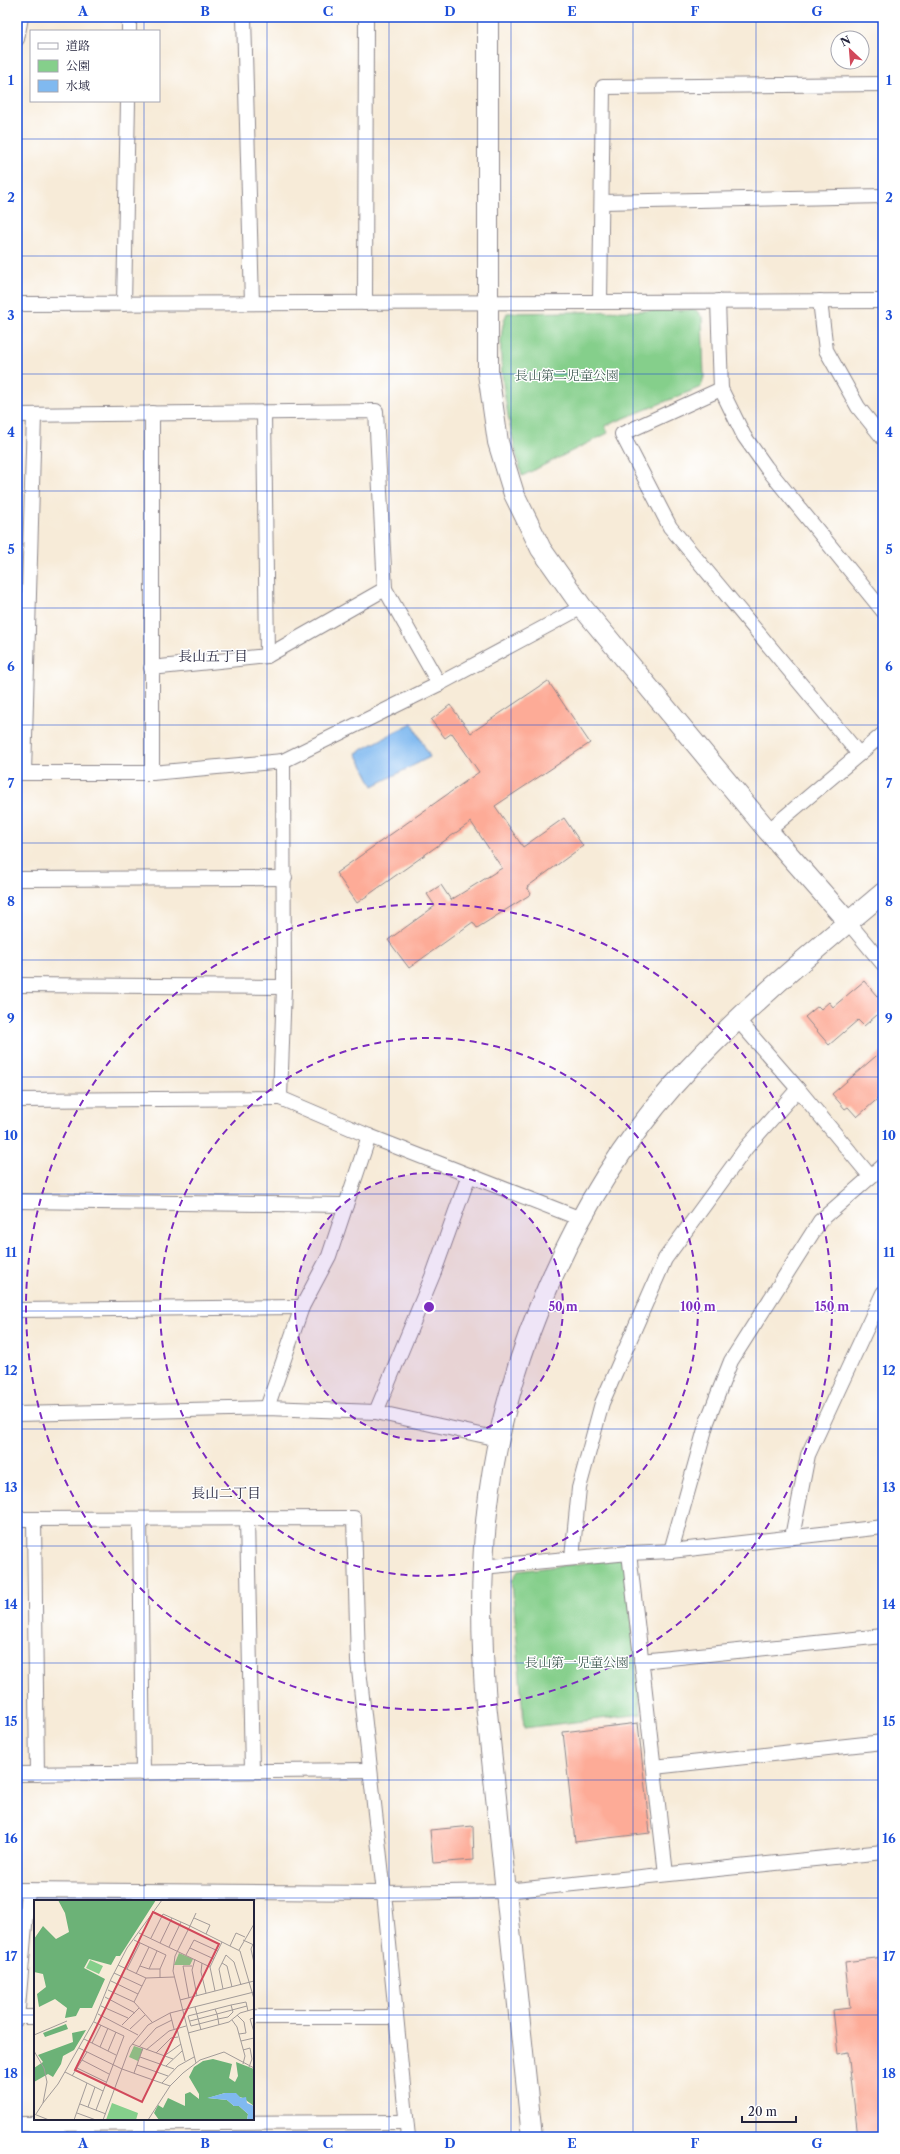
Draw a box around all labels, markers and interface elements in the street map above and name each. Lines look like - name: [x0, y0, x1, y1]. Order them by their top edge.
- text: A: [77, 3, 89, 19]
- text: B: [200, 3, 210, 19]
- text: C: [323, 3, 333, 19]
- text: D: [444, 3, 456, 19]
- text: E: [567, 3, 577, 19]
- text: F: [691, 3, 700, 19]
- text: G: [811, 3, 823, 19]
- legend: [30, 30, 160, 102]
- north arrow: [830, 30, 870, 70]
- text: N: [838, 32, 853, 49]
- text: 道路: [66, 38, 90, 53]
- text: 公園: [66, 58, 90, 73]
- text: 1: [8, 72, 14, 88]
- text: 1: [886, 72, 892, 88]
- text: 水域: [66, 78, 90, 93]
- text: 2: [7, 189, 15, 205]
- text: 2: [885, 189, 893, 205]
- text: 3: [7, 307, 15, 323]
- text: 3: [885, 307, 893, 323]
- park label: 長山第二児童公園: [515, 367, 619, 383]
- text: 4: [7, 424, 15, 440]
- text: 4: [885, 424, 893, 440]
- text: 5: [7, 541, 15, 557]
- text: 5: [885, 541, 893, 557]
- district label: 長山五丁目: [178, 647, 248, 665]
- text: 6: [7, 658, 15, 674]
- text: 6: [885, 658, 893, 674]
- text: 7: [8, 775, 15, 791]
- text: 7: [886, 775, 893, 791]
- text: 8: [7, 893, 15, 909]
- text: 8: [885, 893, 893, 909]
- text: 9: [7, 1010, 15, 1026]
- text: 9: [885, 1010, 893, 1026]
- text: 10: [4, 1127, 18, 1143]
- text: 10: [882, 1127, 896, 1143]
- text: 11: [5, 1244, 17, 1260]
- text: 11: [883, 1244, 895, 1260]
- text: 50 m: [548, 1299, 578, 1314]
- text: 100 m: [680, 1299, 716, 1314]
- text: 150 m: [815, 1299, 849, 1314]
- centre of rings: [422, 1300, 436, 1314]
- text: 12: [4, 1362, 18, 1378]
- text: 12: [882, 1362, 896, 1378]
- text: 13: [4, 1479, 18, 1495]
- text: 13: [882, 1479, 896, 1495]
- district label: 長山二丁目: [191, 1484, 261, 1502]
- text: 14: [4, 1596, 18, 1612]
- text: 14: [882, 1596, 896, 1612]
- park label: 長山第一児童公園: [525, 1654, 629, 1670]
- text: 15: [4, 1713, 18, 1729]
- text: 15: [882, 1713, 896, 1729]
- text: 16: [4, 1830, 18, 1846]
- text: 16: [882, 1830, 896, 1846]
- inset map: [34, 1900, 254, 2120]
- text: 17: [5, 1948, 18, 1964]
- text: 17: [883, 1948, 896, 1964]
- text: 18: [4, 2065, 18, 2081]
- text: 18: [882, 2065, 896, 2081]
- scale bar: [742, 2098, 796, 2124]
- text: 20 m: [748, 2104, 777, 2119]
- text: A: [77, 2135, 89, 2151]
- text: B: [200, 2135, 210, 2151]
- text: C: [323, 2135, 333, 2151]
- text: D: [444, 2135, 456, 2151]
- text: E: [567, 2135, 577, 2151]
- text: F: [691, 2135, 700, 2151]
- text: G: [811, 2135, 823, 2151]

